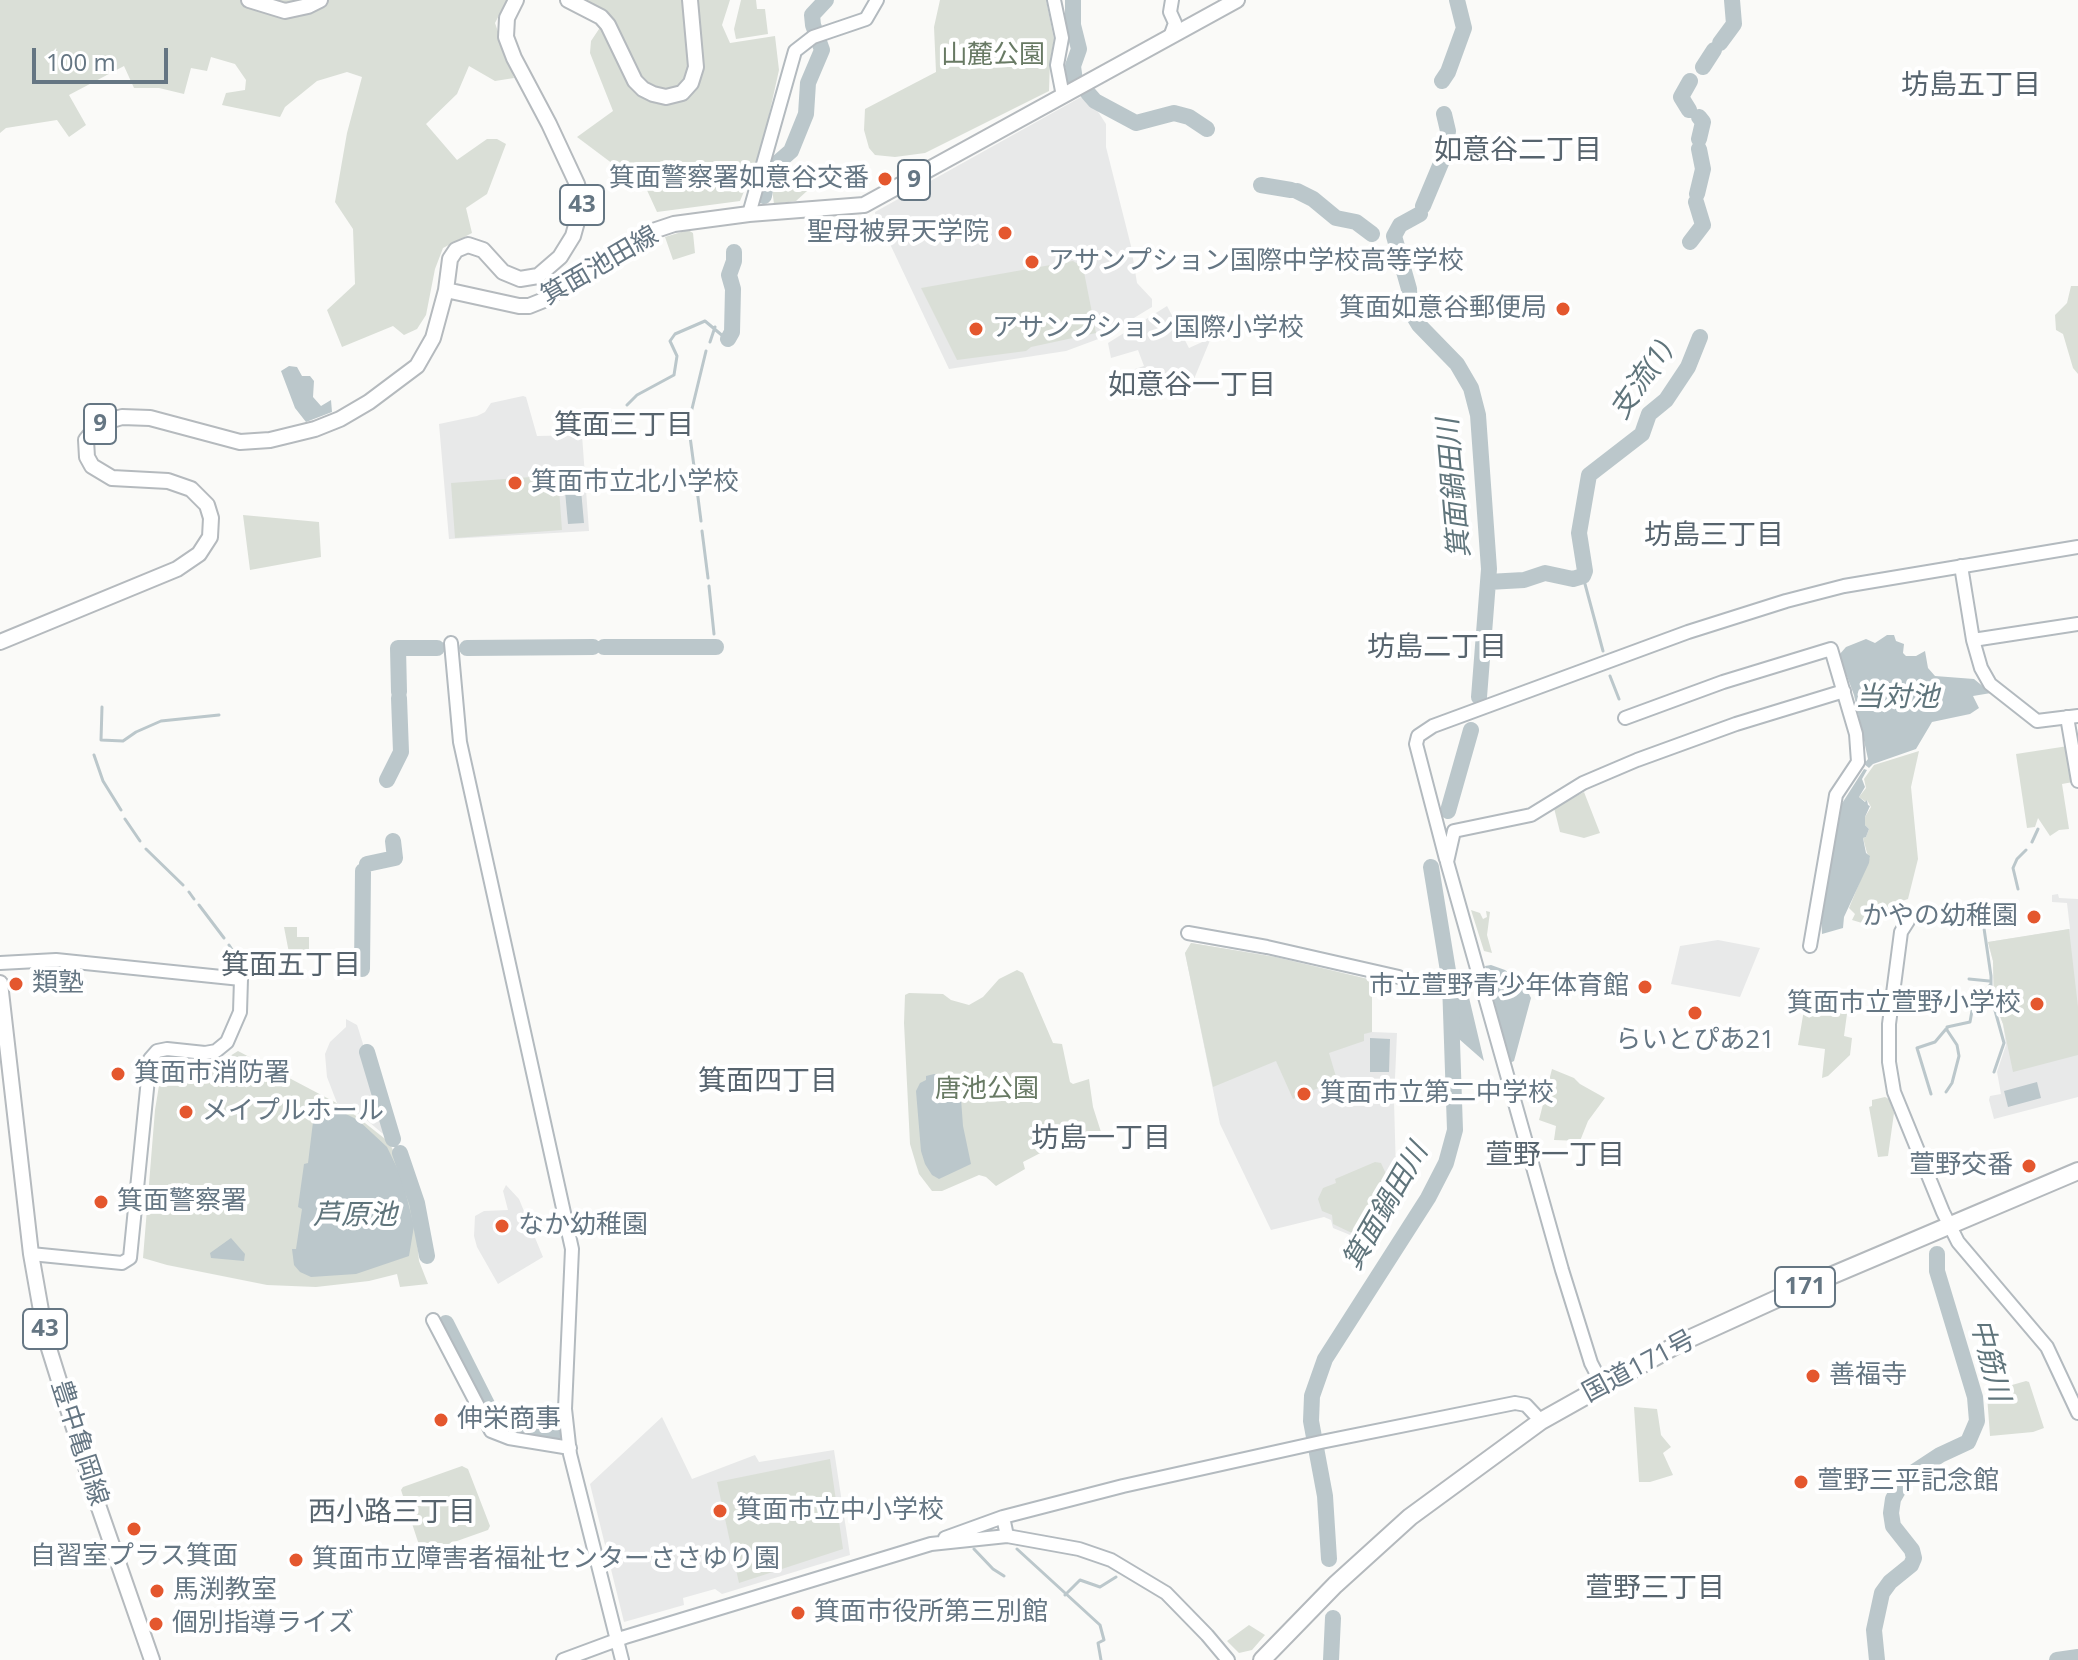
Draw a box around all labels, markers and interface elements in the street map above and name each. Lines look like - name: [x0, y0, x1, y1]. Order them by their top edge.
- scale bar: [36, 32, 172, 82]
- park label: 山麓公園: [941, 40, 1045, 72]
- text: 100 m: [46, 45, 116, 78]
- district label: 坊島五丁目: [1901, 69, 2041, 103]
- district label: 如意谷二丁目: [1434, 134, 1602, 168]
- road number: 9: [898, 160, 930, 200]
- place label: 箕面警察署如意谷交番: [609, 163, 869, 195]
- marker: 箕面警察署如意谷交番: [876, 170, 894, 188]
- road number: 43: [560, 185, 604, 225]
- place label: 聖母被昇天学院: [807, 217, 989, 249]
- street label: 箕面池田線: [536, 220, 664, 312]
- marker: 聖母被昇天学院: [996, 224, 1014, 242]
- place label: アサンプション国際中学校高等学校: [1048, 246, 1464, 278]
- marker: アサンプション国際中学校高等学校: [1023, 253, 1041, 271]
- place label: 箕面如意谷郵便局: [1339, 293, 1547, 325]
- marker: 箕面如意谷郵便局: [1554, 300, 1572, 318]
- place label: アサンプション国際小学校: [992, 313, 1304, 345]
- marker: アサンプション国際小学校: [967, 320, 985, 338]
- water label: 支流(1): [1604, 334, 1680, 426]
- district label: 如意谷一丁目: [1108, 369, 1276, 403]
- road number: 9: [84, 404, 116, 444]
- district label: 箕面三丁目: [554, 409, 694, 443]
- water label: 箕面鍋田川: [1432, 417, 1478, 559]
- place label: 箕面市立北小学校: [531, 467, 739, 499]
- marker: 箕面市立北小学校: [506, 474, 524, 492]
- district label: 坊島三丁目: [1644, 519, 1784, 553]
- district label: 坊島二丁目: [1367, 631, 1507, 665]
- water label: 当対池: [1855, 681, 1939, 715]
- place label: かやの幼稚園: [1862, 901, 2018, 933]
- marker: かやの幼稚園: [2025, 908, 2043, 926]
- district label: 箕面五丁目: [221, 949, 361, 983]
- place label: 類塾: [32, 968, 84, 1000]
- place label: 市立萱野青少年体育館: [1369, 971, 1629, 1003]
- marker: 類塾: [7, 975, 25, 993]
- marker: 市立萱野青少年体育館: [1636, 978, 1654, 996]
- place label: 箕面市立萱野小学校: [1787, 988, 2021, 1020]
- marker: 箕面市立萱野小学校: [2028, 995, 2046, 1013]
- marker: らいとぴあ21: [1686, 1004, 1704, 1022]
- place label: らいとぴあ21: [1615, 1025, 1775, 1057]
- place label: 箕面市消防署: [134, 1058, 290, 1090]
- marker: 箕面市消防署: [109, 1065, 127, 1083]
- district label: 箕面四丁目: [698, 1065, 838, 1099]
- park label: 唐池公園: [935, 1074, 1039, 1106]
- place label: 箕面市立第二中学校: [1320, 1078, 1554, 1110]
- marker: 箕面市立第二中学校: [1295, 1085, 1313, 1103]
- place label: メイプルホール: [202, 1096, 384, 1128]
- marker: メイプルホール: [177, 1103, 195, 1121]
- district label: 坊島一丁目: [1031, 1122, 1171, 1156]
- water label: 箕面鍋田川: [1336, 1138, 1436, 1276]
- district label: 萱野一丁目: [1485, 1139, 1625, 1173]
- place label: 萱野交番: [1909, 1150, 2013, 1182]
- marker: 萱野交番: [2020, 1157, 2038, 1175]
- place label: 箕面警察署: [117, 1186, 247, 1218]
- marker: 箕面警察署: [92, 1193, 110, 1211]
- water label: 芦原池: [313, 1199, 397, 1233]
- place label: なか幼稚園: [518, 1210, 648, 1242]
- marker: なか幼稚園: [493, 1217, 511, 1235]
- road number: 171: [1775, 1267, 1835, 1307]
- road number: 43: [23, 1309, 67, 1349]
- water label: 中筋川: [1963, 1315, 2015, 1405]
- street label: 国道171号: [1578, 1324, 1700, 1410]
- place label: 善福寺: [1829, 1360, 1907, 1392]
- marker: 善福寺: [1804, 1367, 1822, 1385]
- street label: 豊中亀岡線: [44, 1376, 114, 1510]
- place label: 伸栄商事: [457, 1404, 561, 1436]
- marker: 伸栄商事: [432, 1411, 450, 1429]
- place label: 萱野三平記念館: [1817, 1466, 1999, 1498]
- marker: 萱野三平記念館: [1792, 1473, 1810, 1491]
- place label: 箕面市立中小学校: [736, 1495, 944, 1527]
- district label: 西小路三丁目: [308, 1496, 476, 1530]
- marker: 箕面市立中小学校: [711, 1502, 729, 1520]
- marker: 自習室プラス箕面: [125, 1520, 143, 1538]
- place label: 自習室プラス箕面: [30, 1541, 238, 1573]
- place label: 箕面市立障害者福祉センターささゆり園: [312, 1544, 780, 1576]
- marker: 箕面市立障害者福祉センターささゆり園: [287, 1551, 305, 1569]
- district label: 萱野三丁目: [1585, 1572, 1725, 1606]
- place label: 馬渕教室: [173, 1575, 277, 1607]
- marker: 馬渕教室: [148, 1582, 166, 1600]
- place label: 箕面市役所第三別館: [814, 1597, 1048, 1629]
- marker: 箕面市役所第三別館: [789, 1604, 807, 1622]
- place label: 個別指導ライズ: [172, 1608, 354, 1640]
- marker: 個別指導ライズ: [147, 1615, 165, 1633]

